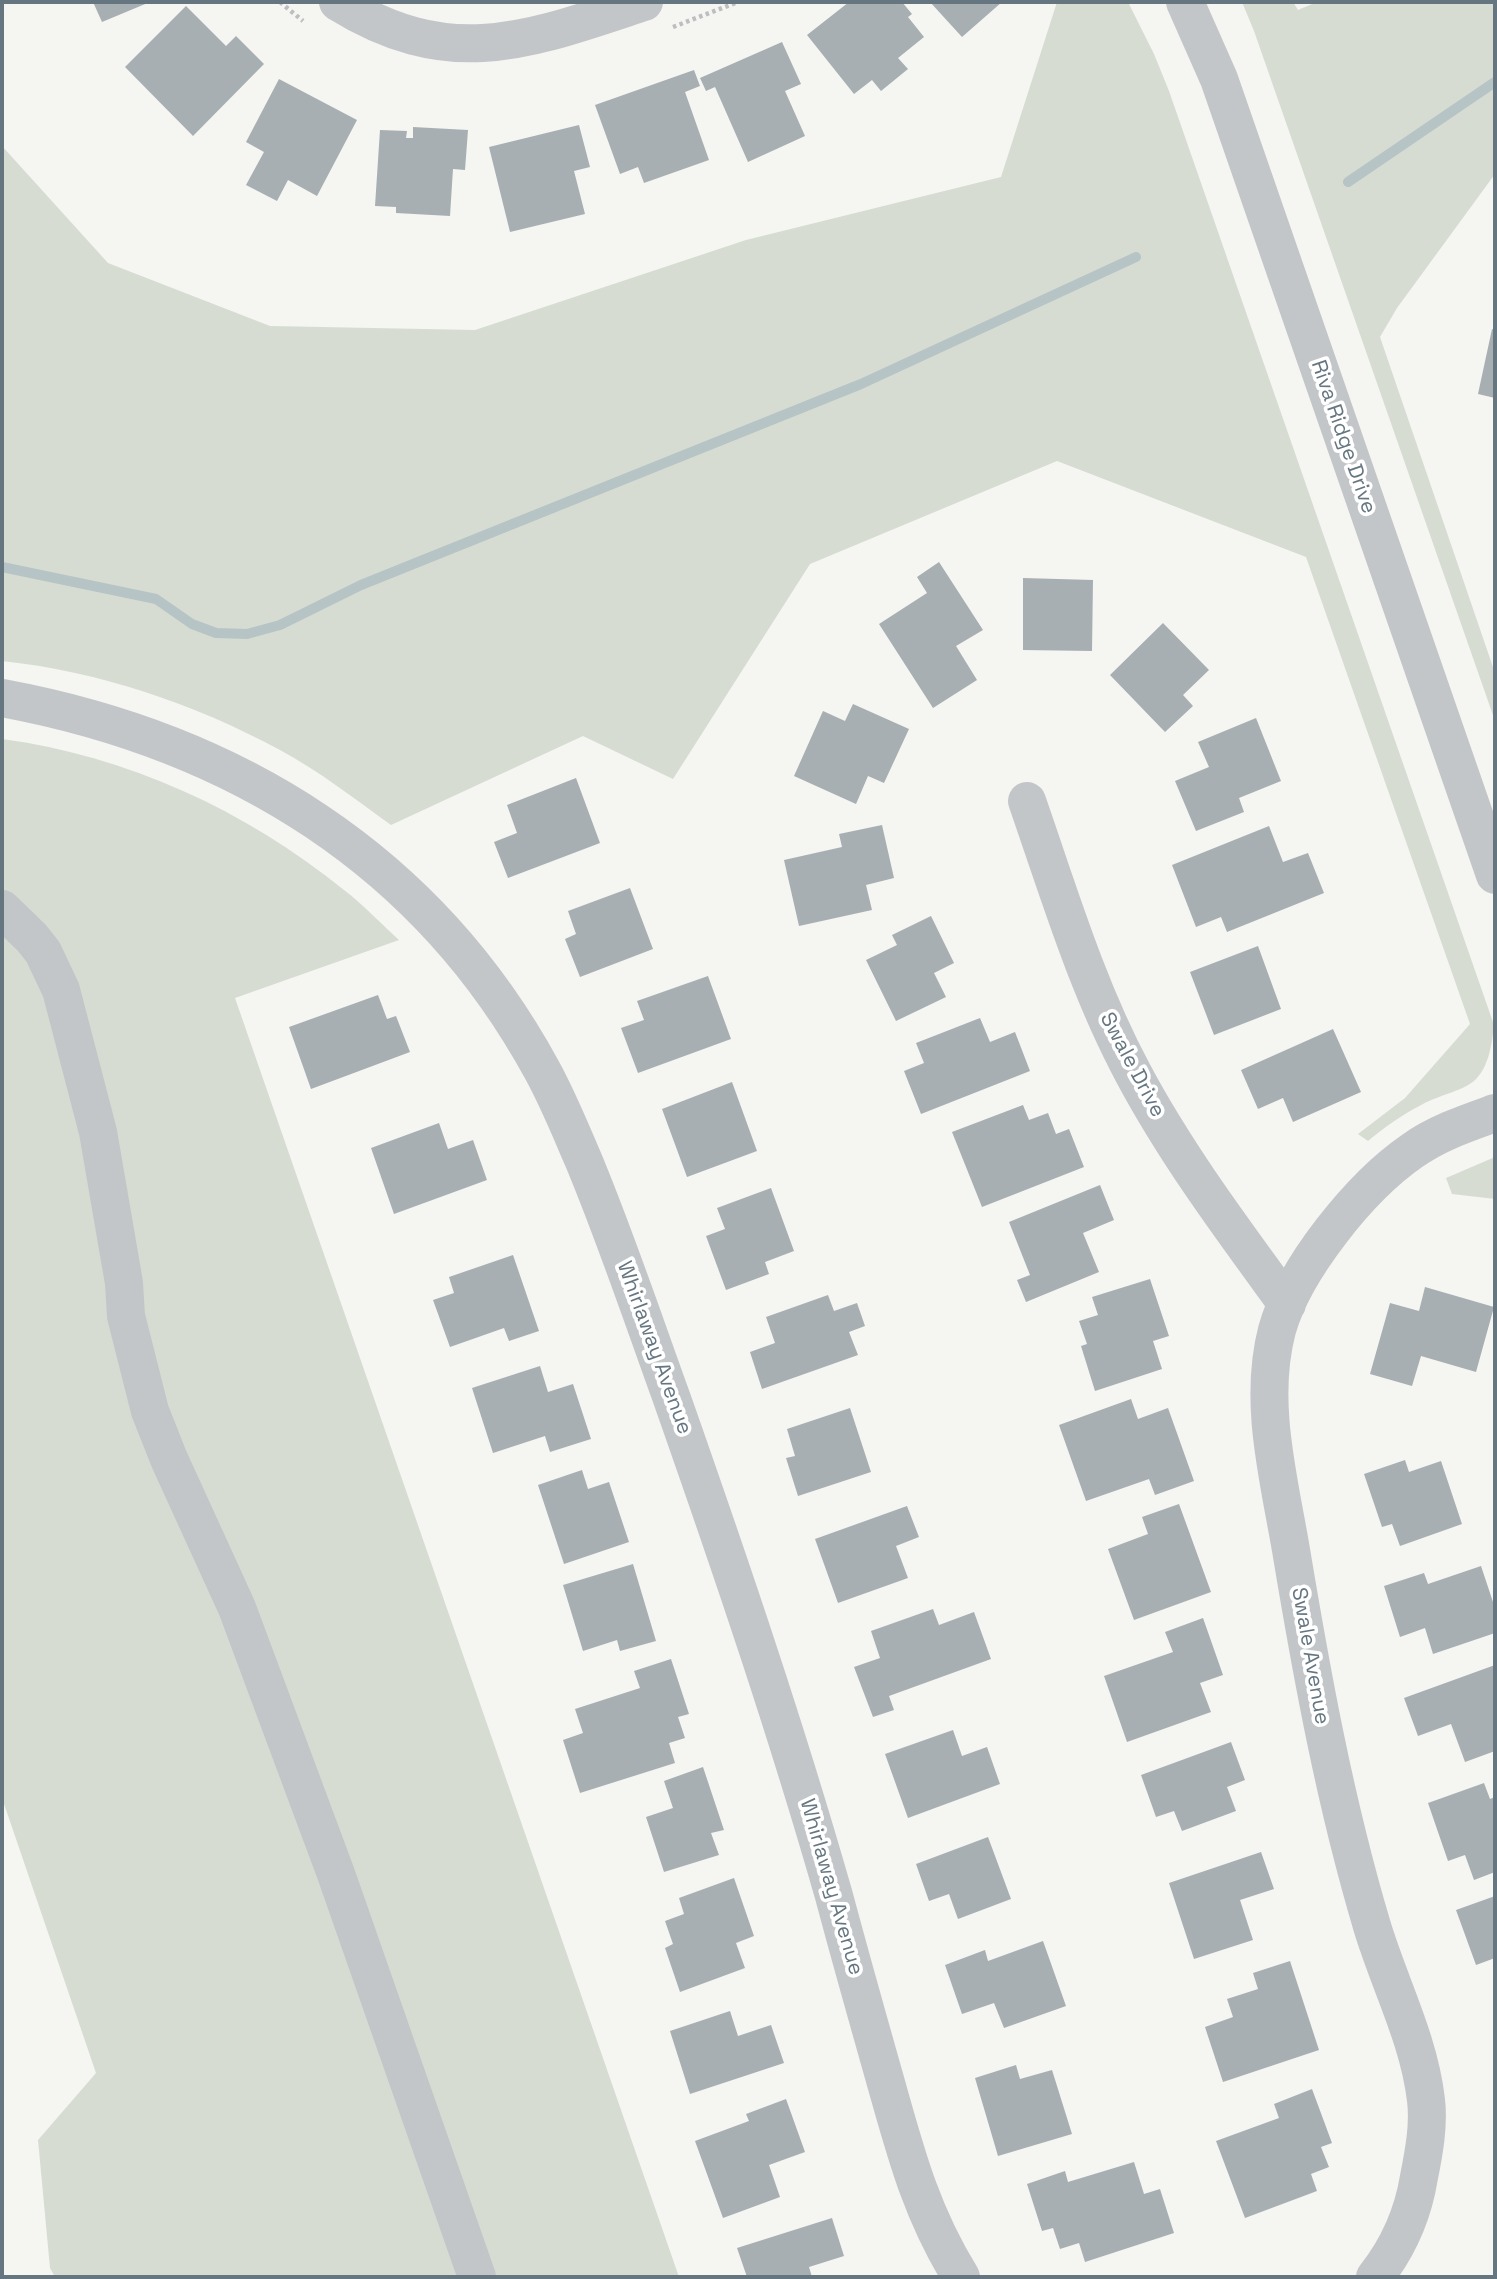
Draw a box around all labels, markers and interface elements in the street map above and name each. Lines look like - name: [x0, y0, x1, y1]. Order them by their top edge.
- street label: Riva Ridge Drive: [1305, 357, 1381, 517]
- street label: Swale Drive: [1094, 1008, 1170, 1122]
- street label: Whirlaway Avenue: [611, 1258, 697, 1438]
- street label: Swale Avenue: [1286, 1585, 1334, 1727]
- street label: Whirlaway Avenue: [794, 1796, 868, 1978]

